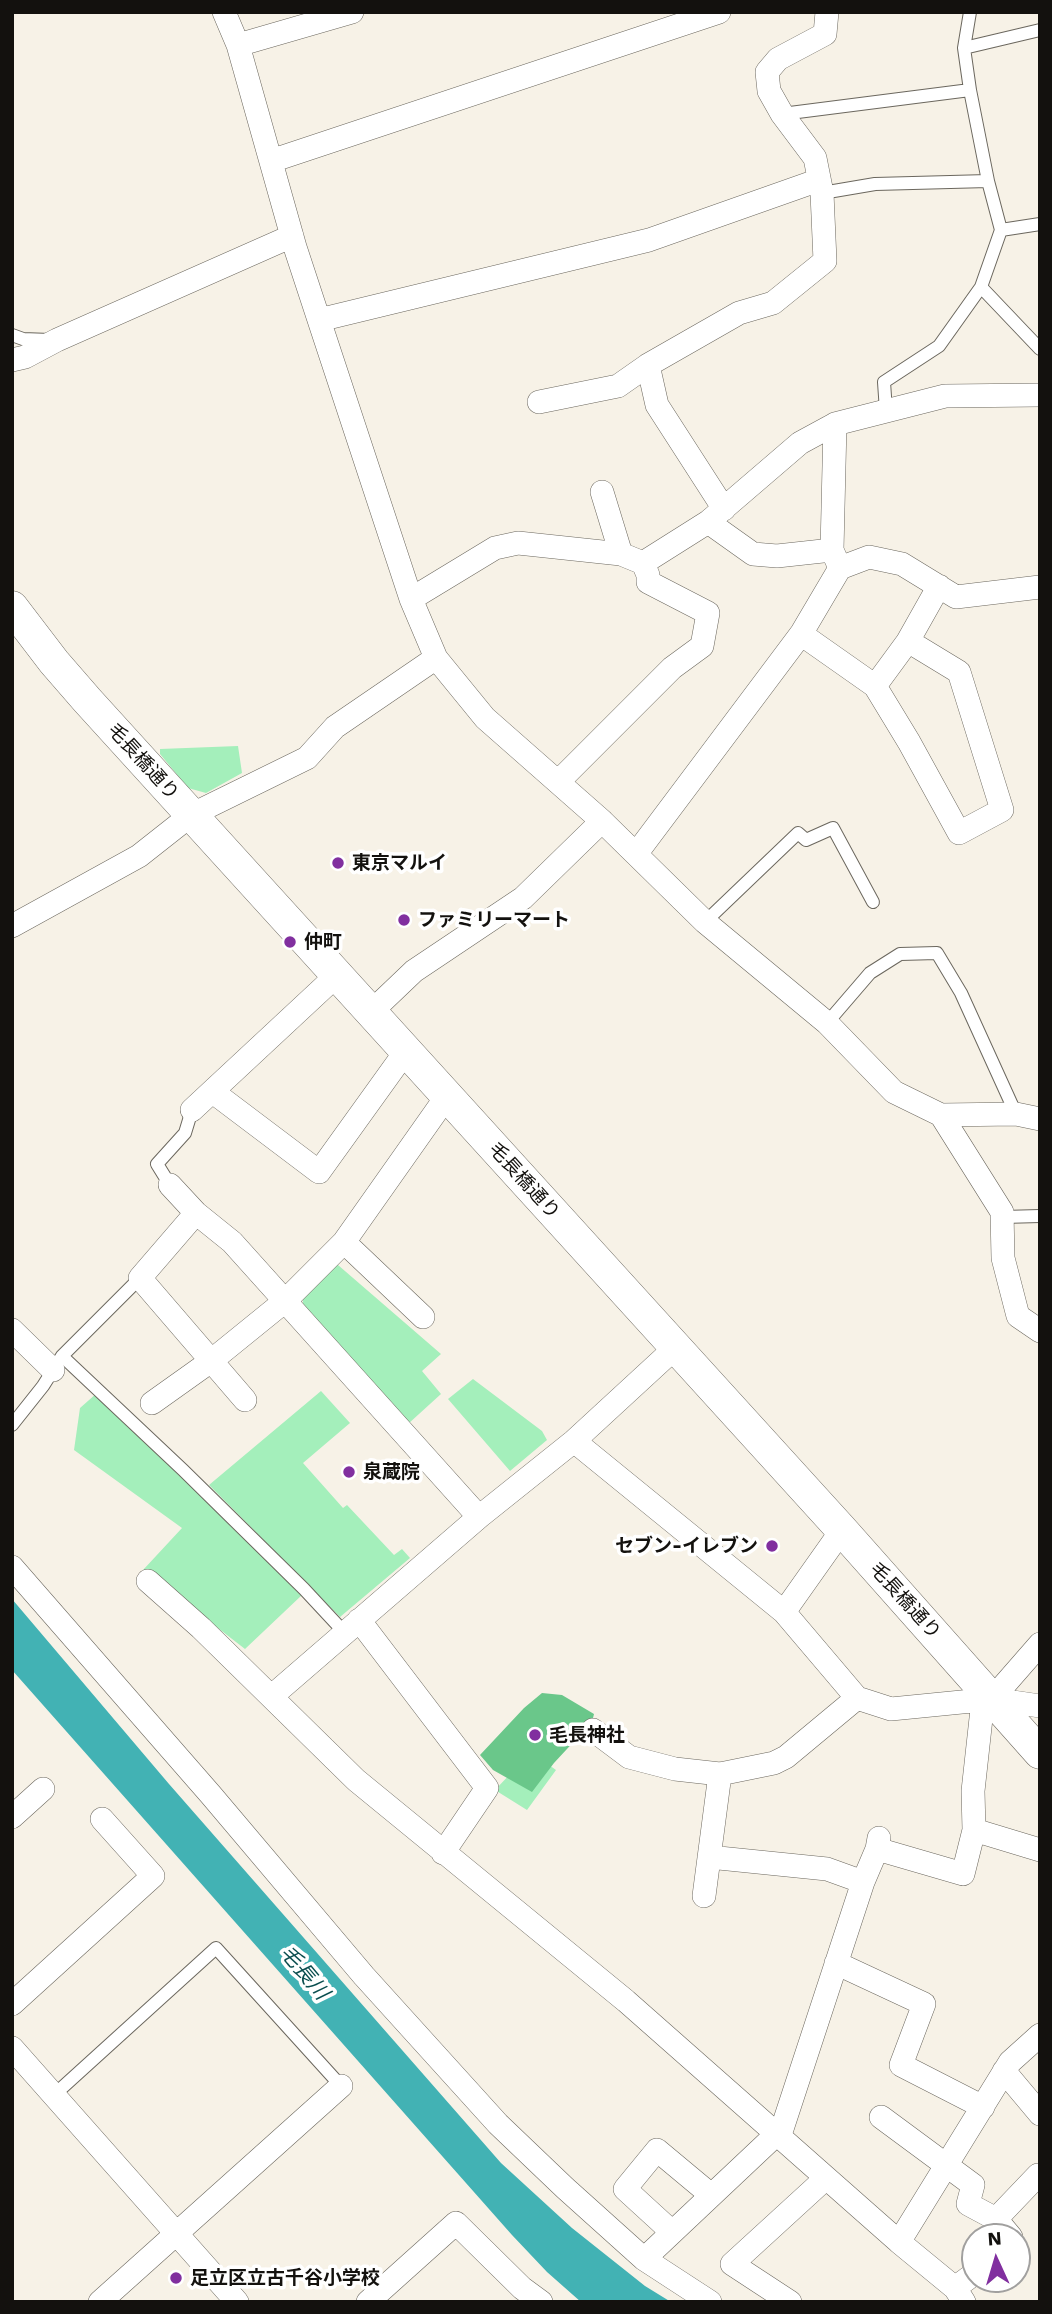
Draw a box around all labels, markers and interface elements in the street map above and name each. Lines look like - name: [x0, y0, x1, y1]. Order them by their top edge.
- street label: 毛長橋通り: [103, 719, 183, 805]
- place label: 東京マルイ: [352, 852, 447, 874]
- marker: 東京マルイ: [330, 855, 346, 871]
- place label: ファミリーマート: [418, 909, 570, 931]
- marker: ファミリーマート: [396, 912, 412, 928]
- place label: 仲町: [304, 931, 342, 953]
- marker: 仲町: [282, 934, 298, 950]
- street label: 毛長橋通り: [484, 1138, 564, 1224]
- place label: 泉蔵院: [363, 1461, 420, 1483]
- marker: 泉蔵院: [341, 1464, 357, 1480]
- place label: セブン-イレブン: [615, 1535, 758, 1557]
- marker: セブン-イレブン: [764, 1538, 780, 1554]
- street label: 毛長橋通り: [865, 1558, 945, 1644]
- place label: 毛長神社: [549, 1724, 625, 1746]
- marker: 毛長神社: [527, 1727, 543, 1743]
- water label: 毛長川: [274, 1941, 334, 2005]
- north arrow: [961, 2223, 1031, 2293]
- text: N: [987, 2227, 1002, 2251]
- place label: 足立区立古千谷小学校: [190, 2267, 380, 2289]
- marker: 足立区立古千谷小学校: [168, 2270, 184, 2286]

